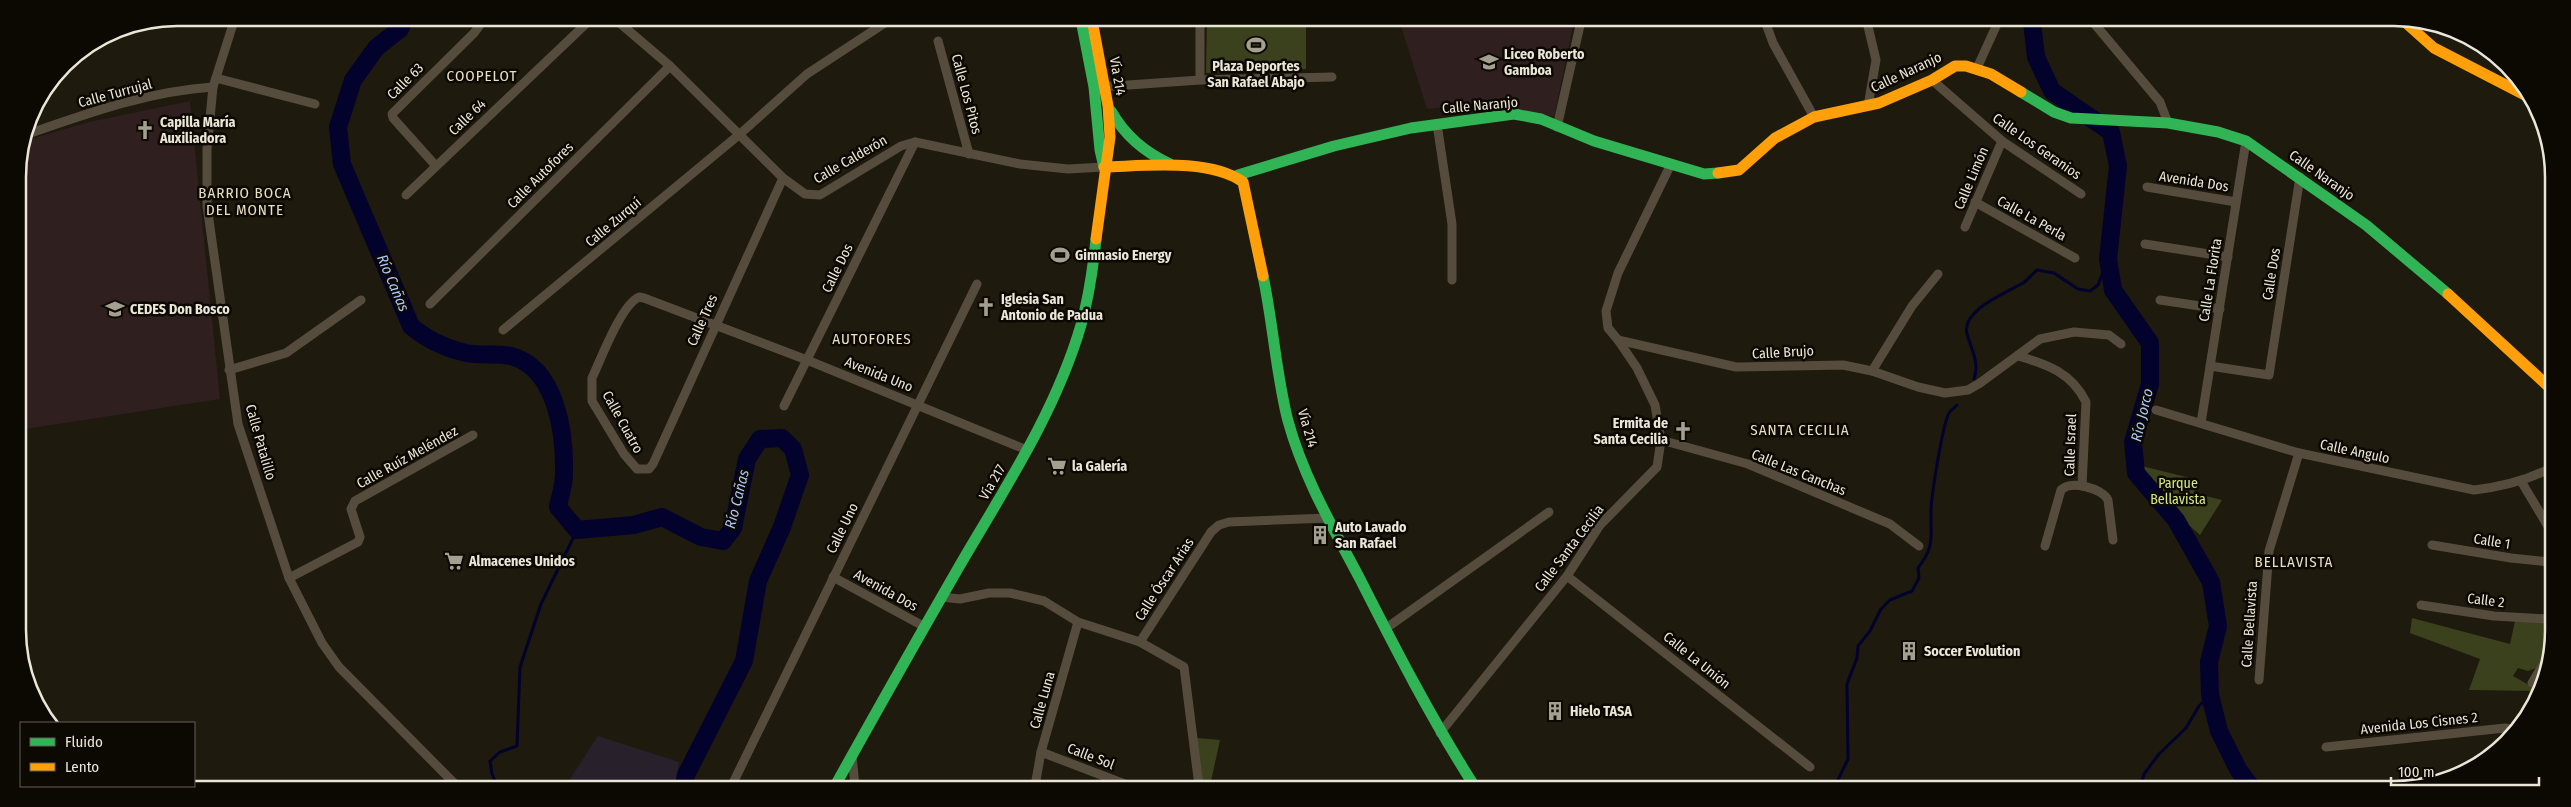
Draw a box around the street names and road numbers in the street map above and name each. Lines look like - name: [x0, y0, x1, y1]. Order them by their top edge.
- street label: Calle Naranjo: [1868, 49, 1944, 96]
- street label: Calle Los Pitos: [948, 52, 985, 136]
- street label: Vía 214: [1106, 55, 1129, 97]
- street label: Calle 63: [384, 60, 427, 103]
- street label: Calle Turrujal: [76, 75, 154, 111]
- street label: Calle Naranjo: [1441, 94, 1519, 117]
- street label: Calle 64: [445, 95, 490, 139]
- street label: Calle Los Geranios: [1989, 110, 2084, 183]
- street label: Calle Calderón: [810, 132, 890, 187]
- street label: Calle Autofores: [504, 139, 577, 212]
- street label: Calle Limón: [1951, 144, 1992, 212]
- street label: Calle Naranjo: [2286, 147, 2358, 204]
- street label: Avenida Dos: [2158, 168, 2230, 195]
- street label: Calle La Perla: [1994, 192, 2070, 245]
- street label: Calle Zurquí: [582, 194, 645, 251]
- street label: Calle La Florita: [2196, 237, 2225, 323]
- street label: Calle Dos: [818, 241, 857, 296]
- street label: Calle Dos: [2259, 247, 2284, 301]
- street label: Calle Tres: [684, 292, 721, 349]
- street label: Calle Brujo: [1752, 342, 1814, 363]
- street label: Avenida Uno: [842, 353, 915, 396]
- street label: Calle Cuatro: [598, 388, 647, 456]
- street label: Calle Patalillo: [242, 402, 279, 482]
- street label: Vía 214: [1294, 407, 1321, 449]
- street label: Calle Israel: [2061, 413, 2080, 477]
- street label: Calle Ruíz Meléndez: [354, 422, 461, 492]
- street label: Calle Angulo: [2319, 436, 2391, 467]
- street label: Calle Las Canchas: [1749, 446, 1849, 499]
- street label: Vía 217: [976, 461, 1009, 503]
- street label: Calle Uno: [823, 500, 862, 556]
- street label: Calle Santa Cecilia: [1531, 501, 1608, 595]
- street label: Calle 1: [2472, 530, 2511, 553]
- street label: Calle Óscar Arias: [1130, 534, 1198, 624]
- street label: Avenida Dos: [851, 566, 921, 615]
- street label: Calle Bellavista: [2238, 580, 2261, 668]
- street label: Calle 2: [2466, 590, 2506, 611]
- street label: Calle La Unión: [1660, 628, 1734, 693]
- street label: Calle Luna: [1026, 669, 1059, 731]
- street label: Avenida Los Cisnes 2: [2360, 709, 2479, 738]
- street label: Calle Sol: [1065, 740, 1117, 773]

